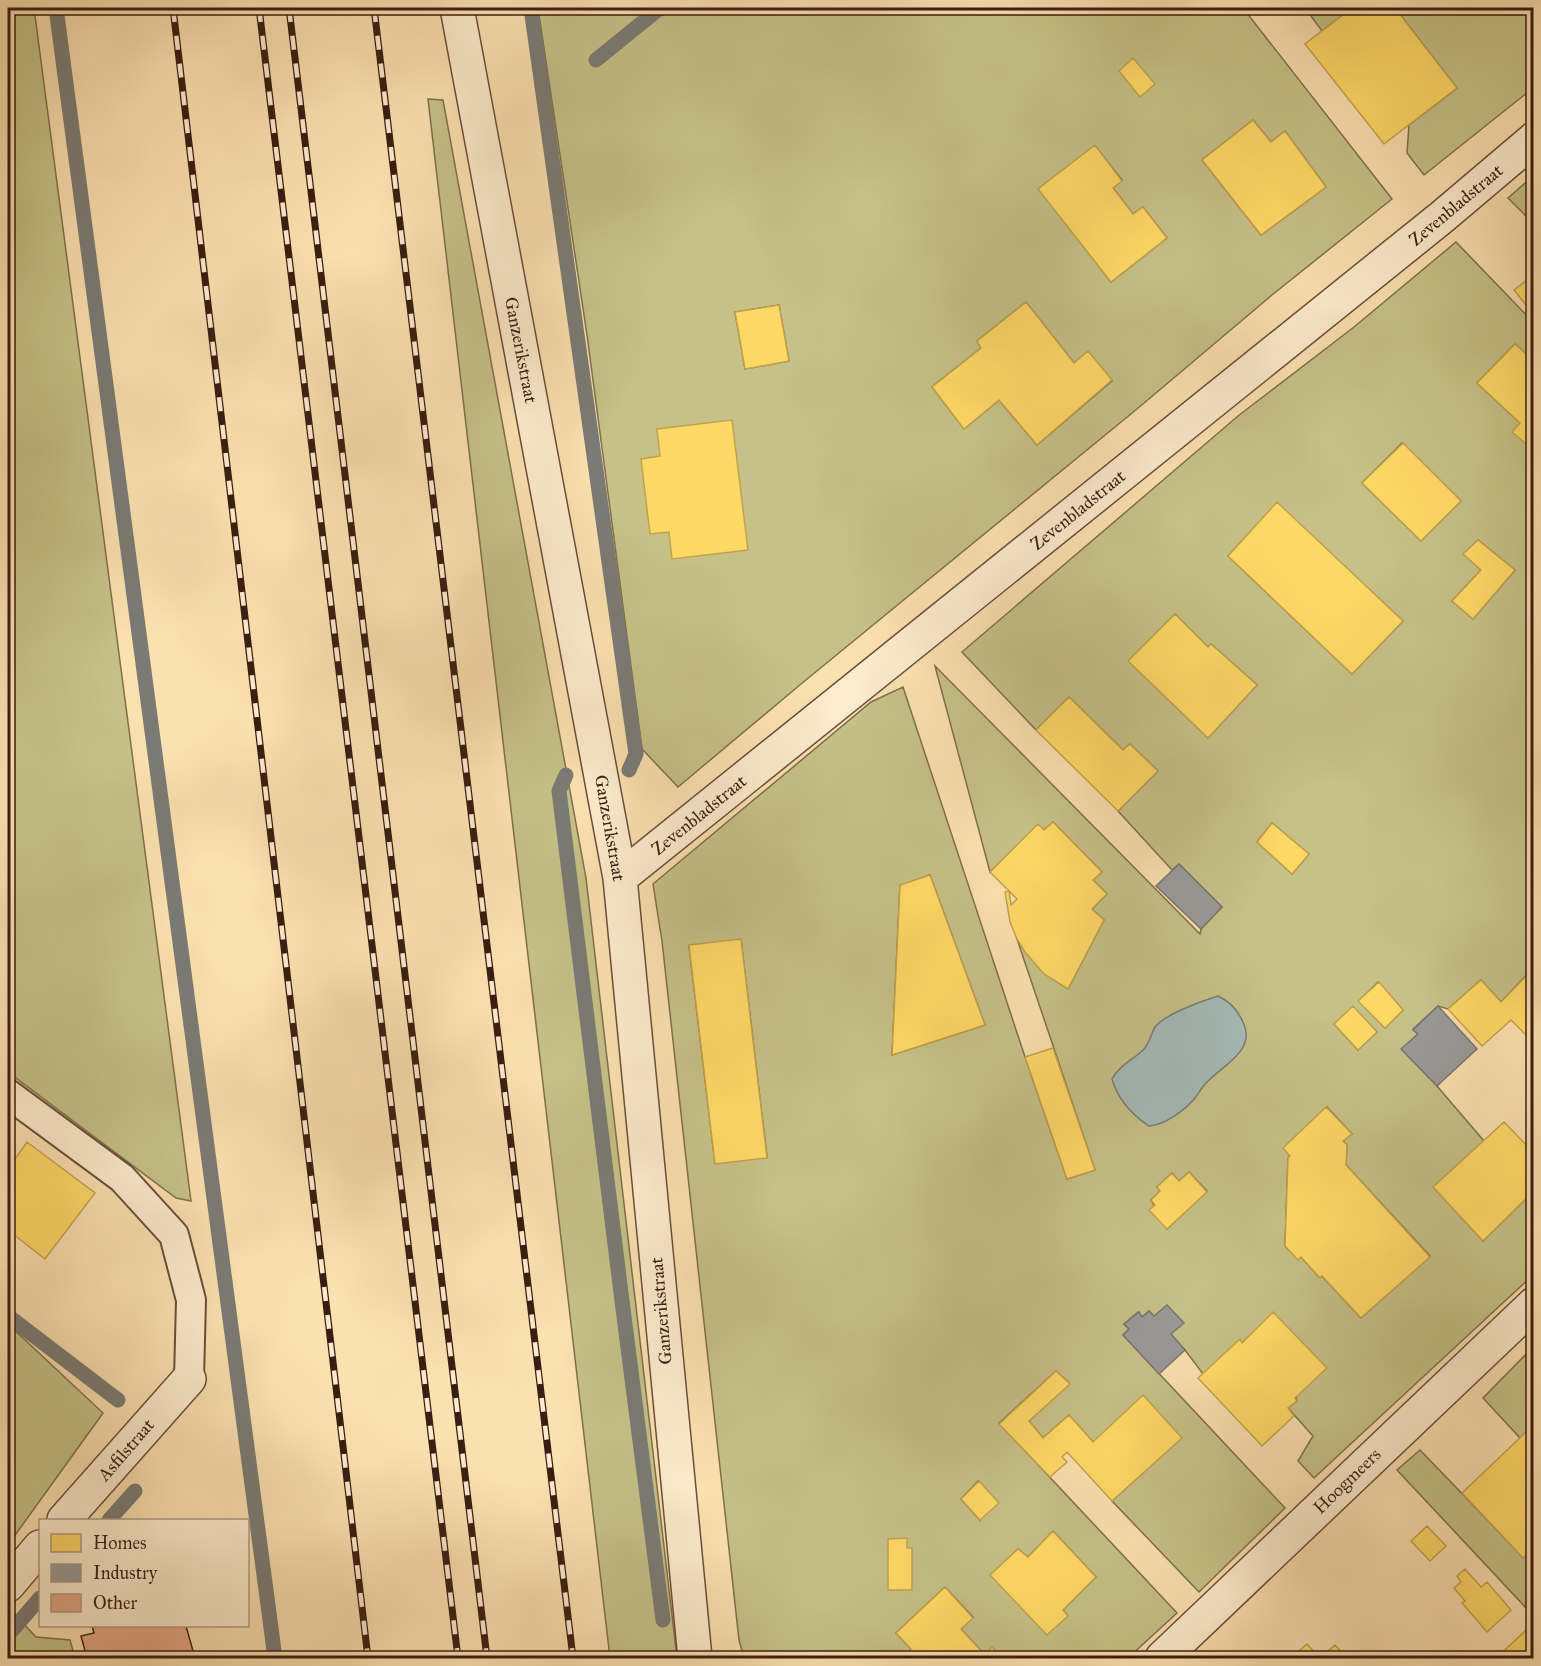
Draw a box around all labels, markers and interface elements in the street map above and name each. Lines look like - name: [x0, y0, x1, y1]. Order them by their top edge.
- street label: Zevenbladstraat: [1405, 159, 1508, 251]
- street label: Ganzerikstraat: [500, 295, 542, 406]
- street label: Zevenbladstraat: [1026, 465, 1130, 555]
- street label: Zevenbladstraat: [647, 770, 751, 860]
- street label: Ganzerikstraat: [590, 773, 630, 884]
- street label: Ganzerikstraat: [645, 1256, 677, 1366]
- street label: Asfilstraat: [92, 1414, 159, 1486]
- street label: Hoogmeers: [1309, 1443, 1386, 1519]
- legend: [39, 1519, 249, 1627]
- text: Homes: [93, 1532, 147, 1554]
- text: Industry: [93, 1562, 158, 1584]
- text: Other: [93, 1592, 138, 1614]

